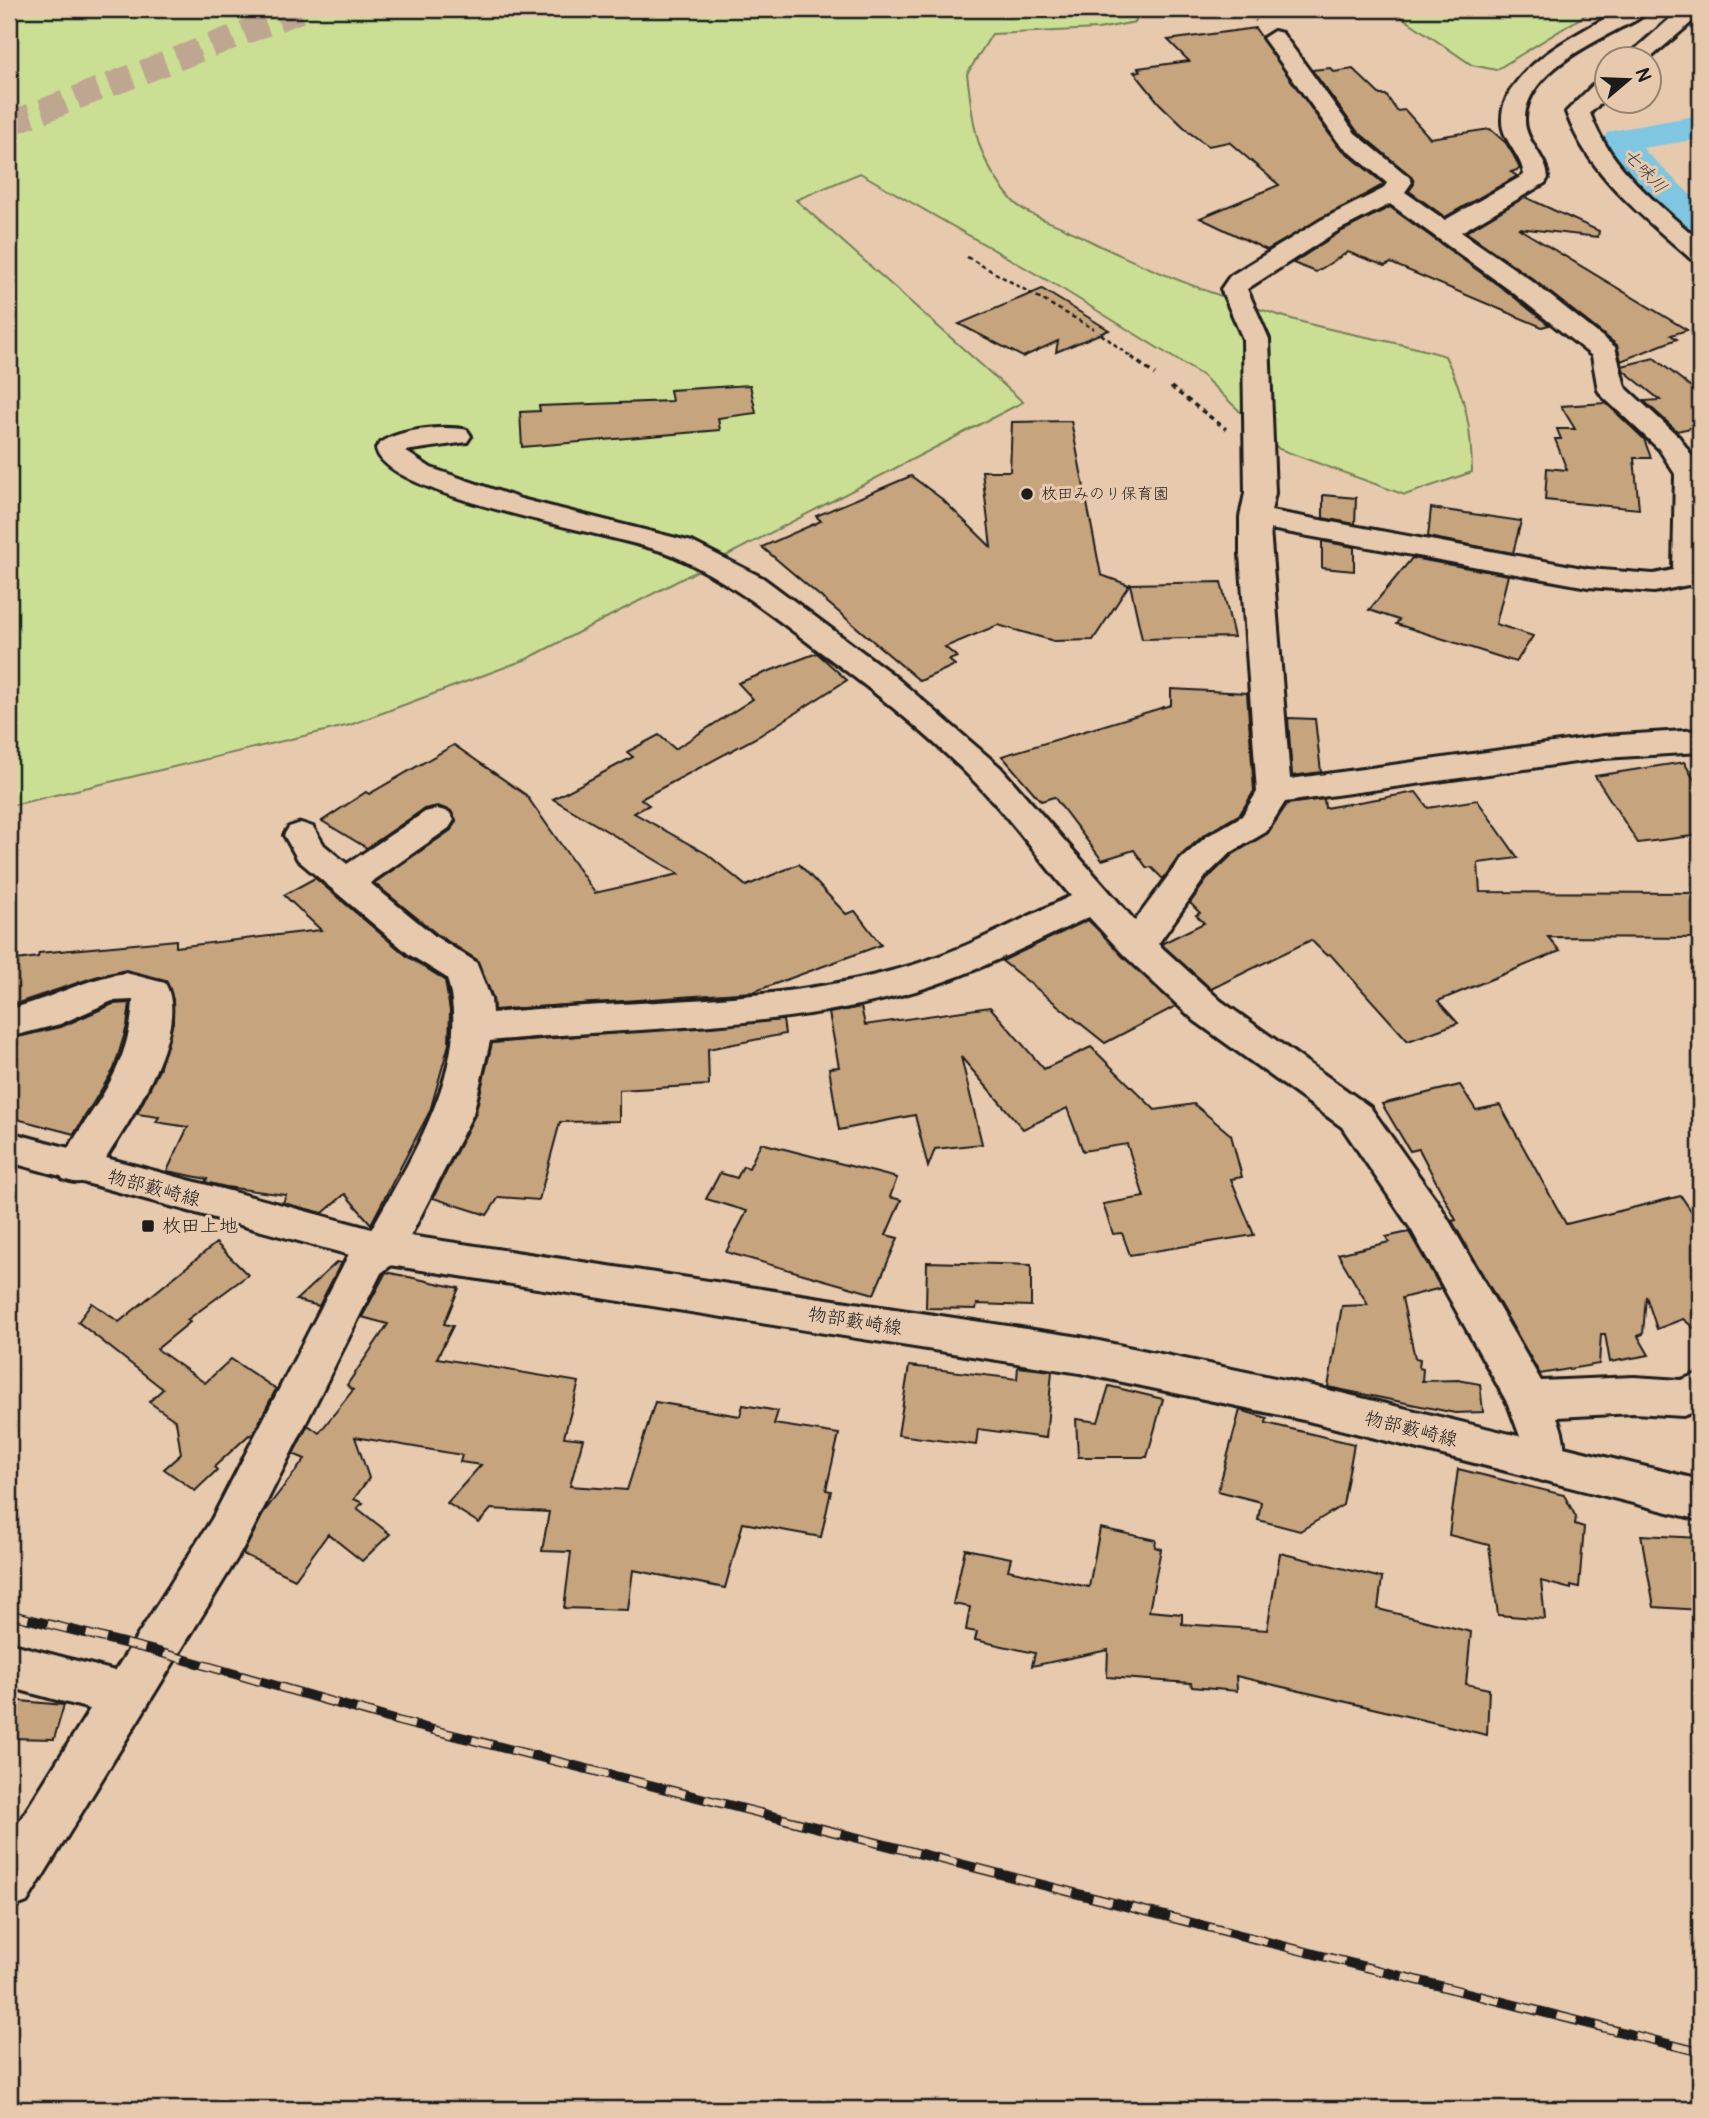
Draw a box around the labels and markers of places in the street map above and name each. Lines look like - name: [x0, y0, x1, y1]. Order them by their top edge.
- place label: 枚田みのり保育園: [1041, 484, 1169, 504]
- marker: 枚田みのり保育園: [1019, 486, 1035, 502]
- place label: 枚田上地: [162, 1214, 238, 1238]
- marker: 枚田上地: [140, 1218, 156, 1234]

